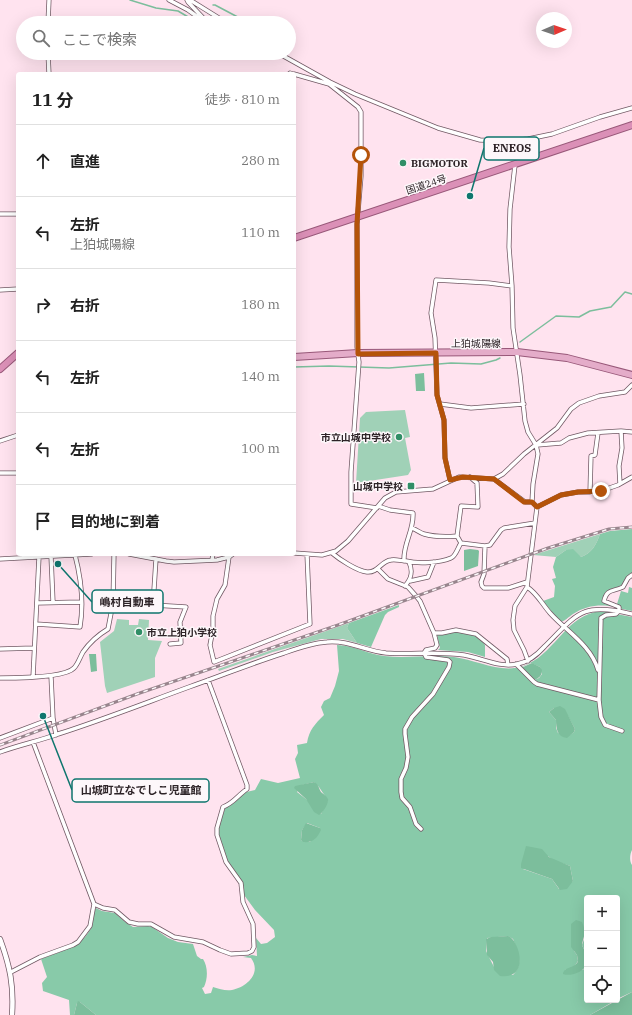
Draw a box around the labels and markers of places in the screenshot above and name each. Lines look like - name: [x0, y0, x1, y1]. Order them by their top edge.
- callout: ENEOS: [484, 137, 539, 160]
- place label: BIGMOTOR: [411, 157, 468, 170]
- marker: BIGMOTOR: [398, 158, 408, 168]
- place label: 市立山城中学校: [321, 431, 391, 444]
- marker: 市立山城中学校: [394, 432, 404, 442]
- place label: 山城中学校: [353, 480, 403, 493]
- marker: 山城中学校: [406, 481, 416, 491]
- callout: 嶋村自動車: [92, 590, 163, 613]
- place label: 市立上狛小学校: [147, 626, 217, 639]
- marker: 市立上狛小学校: [134, 627, 144, 637]
- callout: 山城町立なでしこ児童館: [72, 779, 209, 802]

